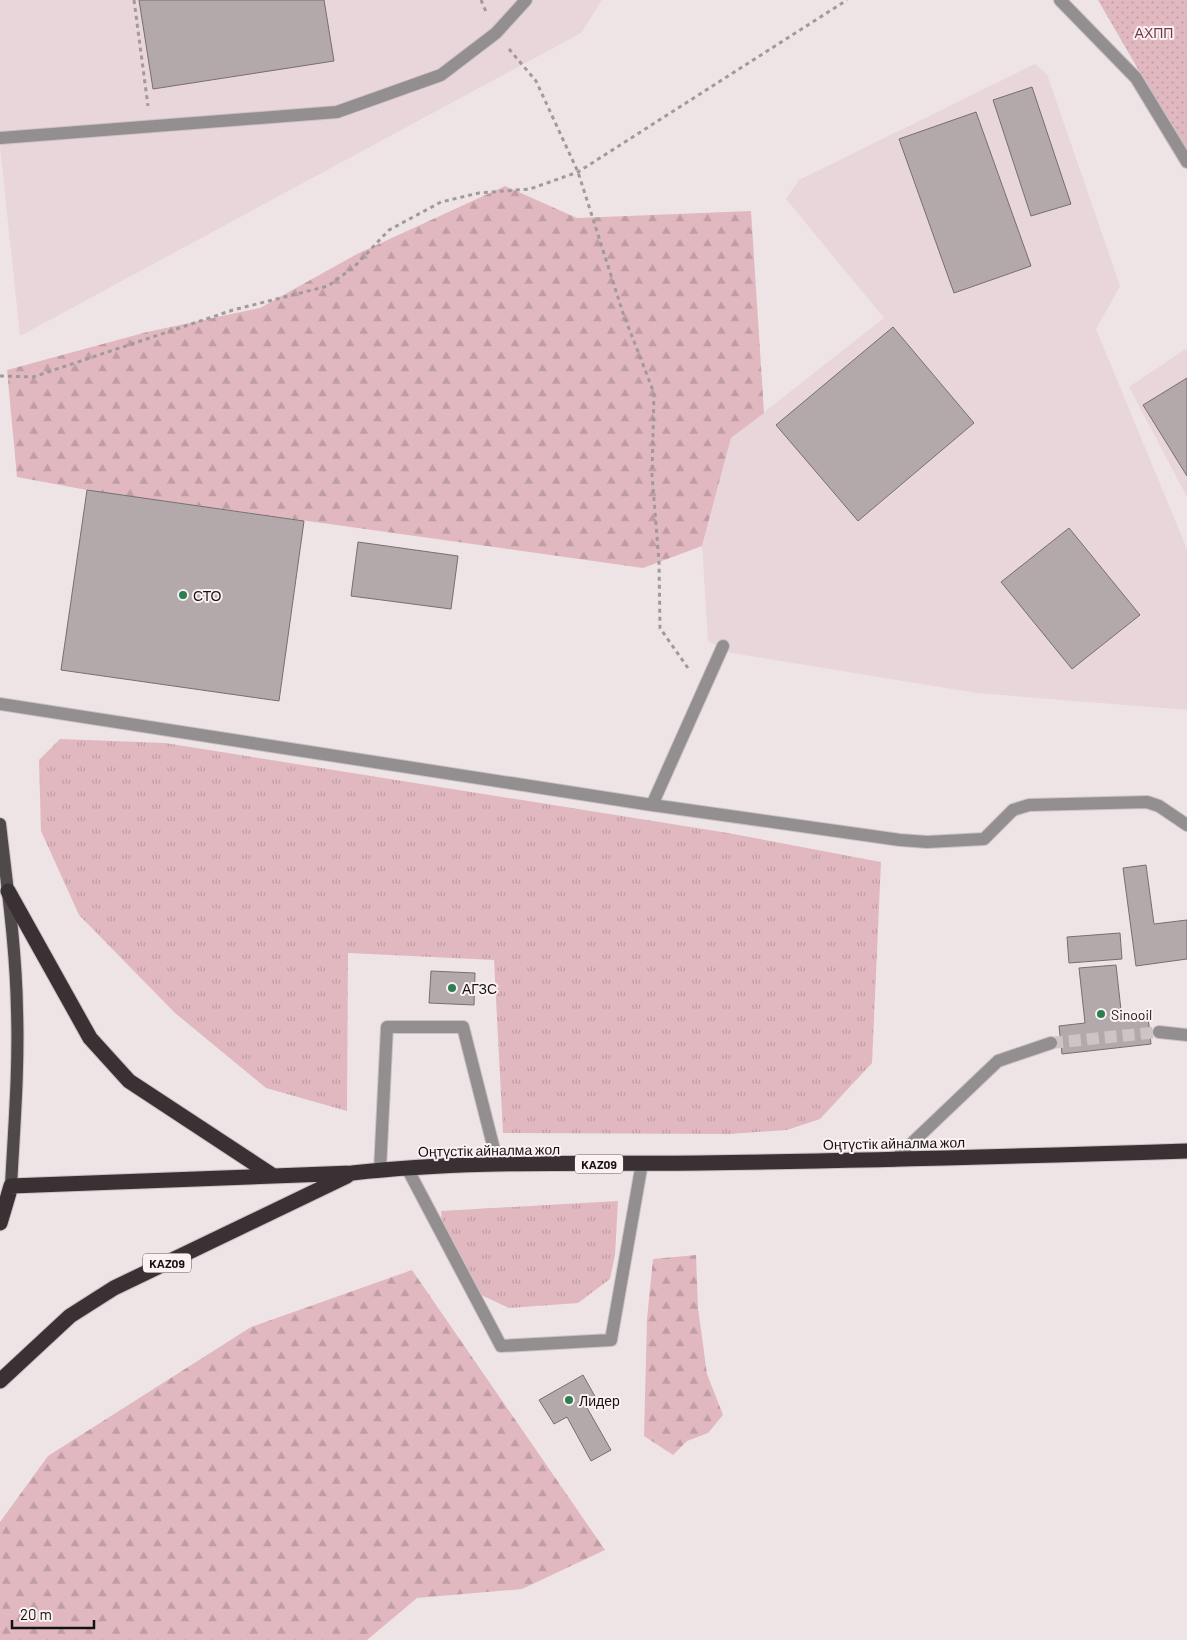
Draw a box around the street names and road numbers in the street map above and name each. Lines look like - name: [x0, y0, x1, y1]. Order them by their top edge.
- street label: Оңтүстік айналма жол: [823, 1133, 965, 1153]
- street label: Оңтүстік айналма жол: [418, 1140, 560, 1160]
- road number: KAZ09: [575, 1154, 623, 1174]
- road number: KAZ09: [143, 1254, 191, 1272]

